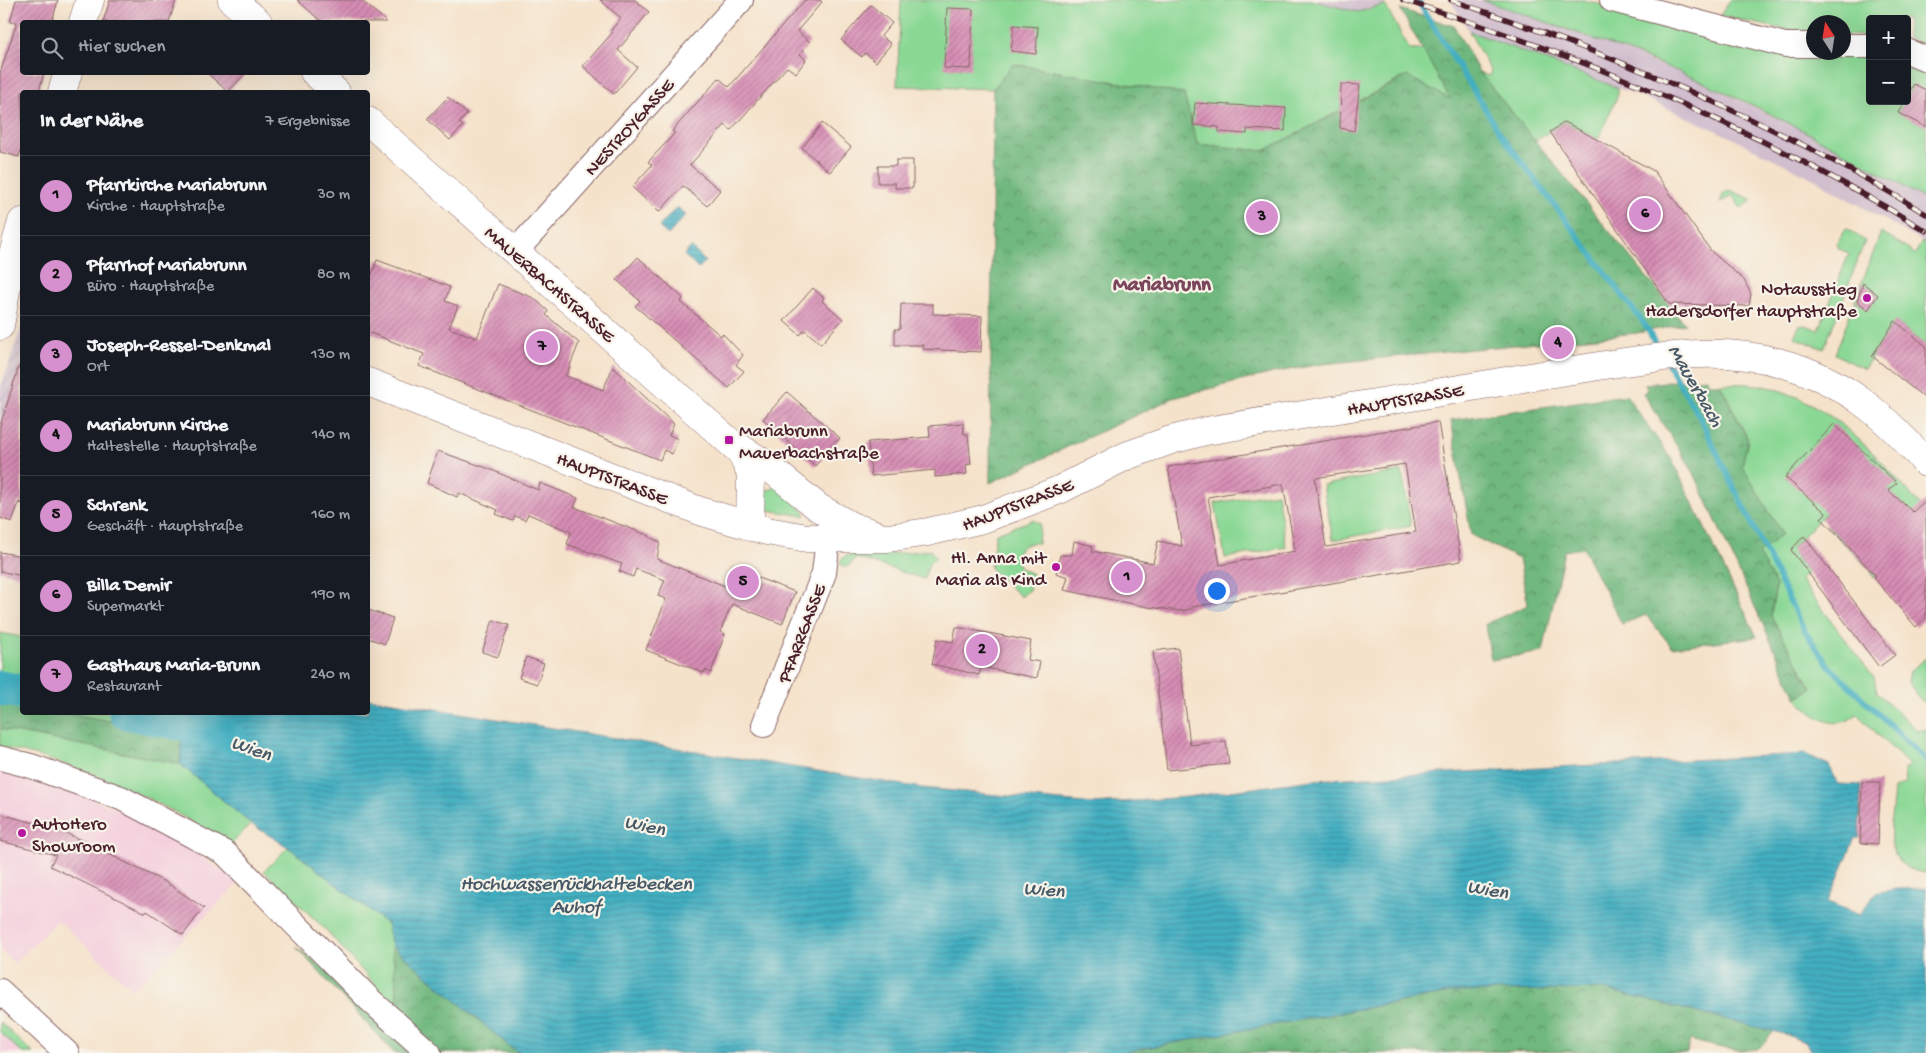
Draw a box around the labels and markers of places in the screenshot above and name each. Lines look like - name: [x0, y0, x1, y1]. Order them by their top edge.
- pin: 6: [1629, 195, 1661, 233]
- pin: 3: [1246, 198, 1278, 236]
- place label: Notausstieg Hadersdorfer Hauptstraße: [1646, 279, 1857, 324]
- marker: Notausstieg Hadersdorfer Hauptstraße: [1861, 292, 1873, 304]
- pin: 4: [1542, 324, 1574, 362]
- pin: 7: [526, 328, 558, 366]
- place label: Mariabrunn Mauerbachstraße: [739, 421, 879, 466]
- marker: Mariabrunn Mauerbachstraße: [723, 434, 735, 446]
- place label: Hl. Anna mit Maria als Kind: [935, 548, 1048, 593]
- pin: 1: [1111, 558, 1143, 596]
- marker: Hl. Anna mit Maria als Kind: [1050, 561, 1062, 573]
- pin: 5: [727, 563, 759, 601]
- pin: 2: [966, 631, 998, 669]
- place label: AutoHero Showroom: [32, 814, 116, 859]
- marker: AutoHero Showroom: [16, 827, 28, 839]

